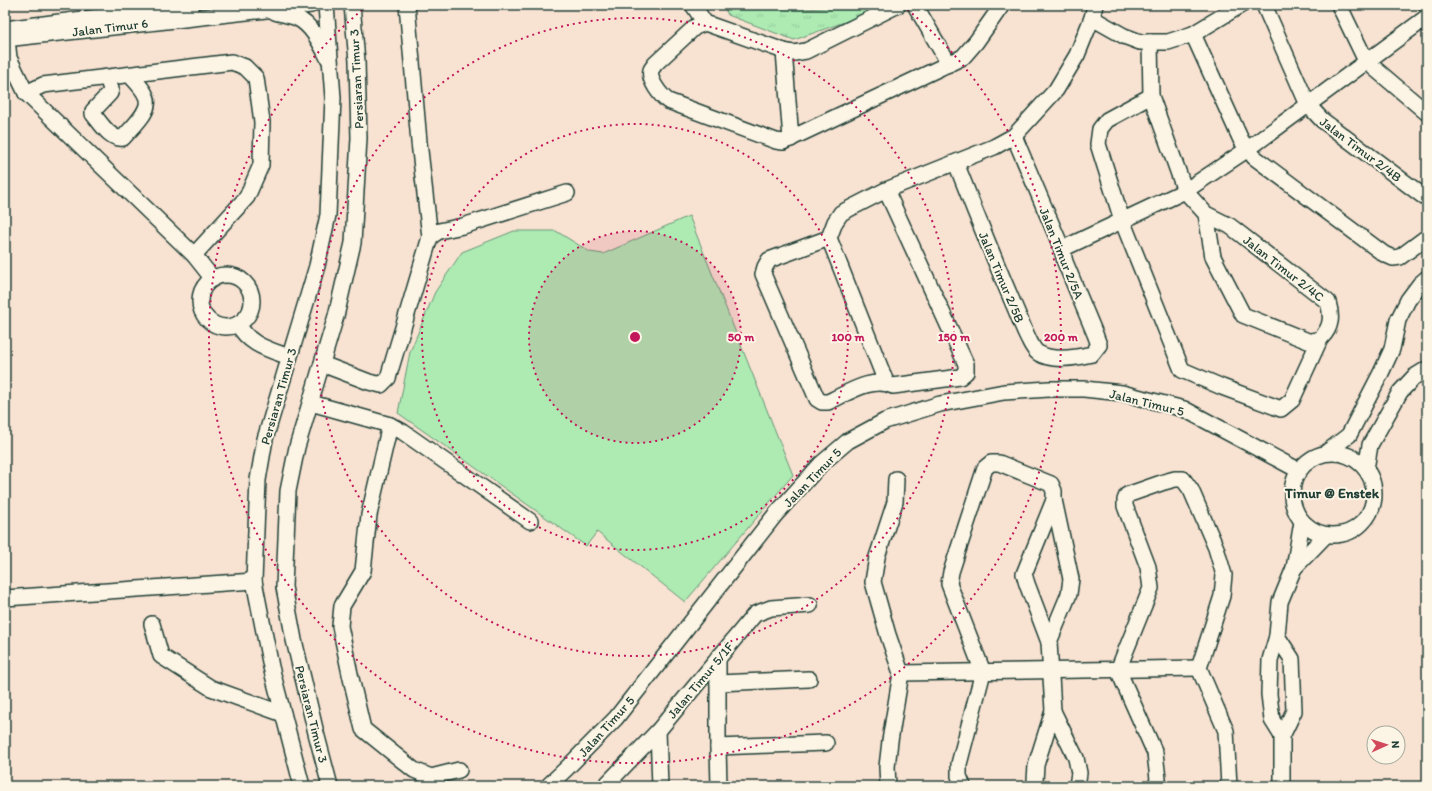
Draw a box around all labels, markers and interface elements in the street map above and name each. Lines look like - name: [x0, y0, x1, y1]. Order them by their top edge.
- street label: Jalan Timur 6: [71, 15, 149, 40]
- street label: Persiaran Timur 3: [346, 29, 367, 129]
- street label: Jalan Timur 2/4B: [1317, 114, 1404, 185]
- street label: Jalan Timur 2/5A: [1036, 205, 1087, 302]
- street label: Jalan Timur 2/5B: [976, 230, 1027, 325]
- street label: Jalan Timur 2/4C: [1240, 232, 1327, 304]
- centre of rings: [628, 330, 642, 344]
- text: 50 m: [728, 330, 755, 344]
- text: 100 m: [831, 330, 865, 344]
- text: 150 m: [938, 330, 971, 344]
- text: 200 m: [1044, 330, 1079, 344]
- street label: Persiaran Timur 3: [257, 346, 299, 446]
- street label: Jalan Timur 5: [1108, 386, 1186, 419]
- street label: Jalan Timur 5: [780, 445, 844, 510]
- district label: Timur @ Enstek: [1284, 485, 1380, 502]
- street label: Jalan Timur 5/1F: [664, 639, 737, 721]
- street label: Persiaran Timur 3: [292, 664, 331, 764]
- street label: Jalan Timur 5: [575, 693, 638, 760]
- north arrow: [1366, 725, 1406, 765]
- text: N: [1389, 740, 1402, 749]

